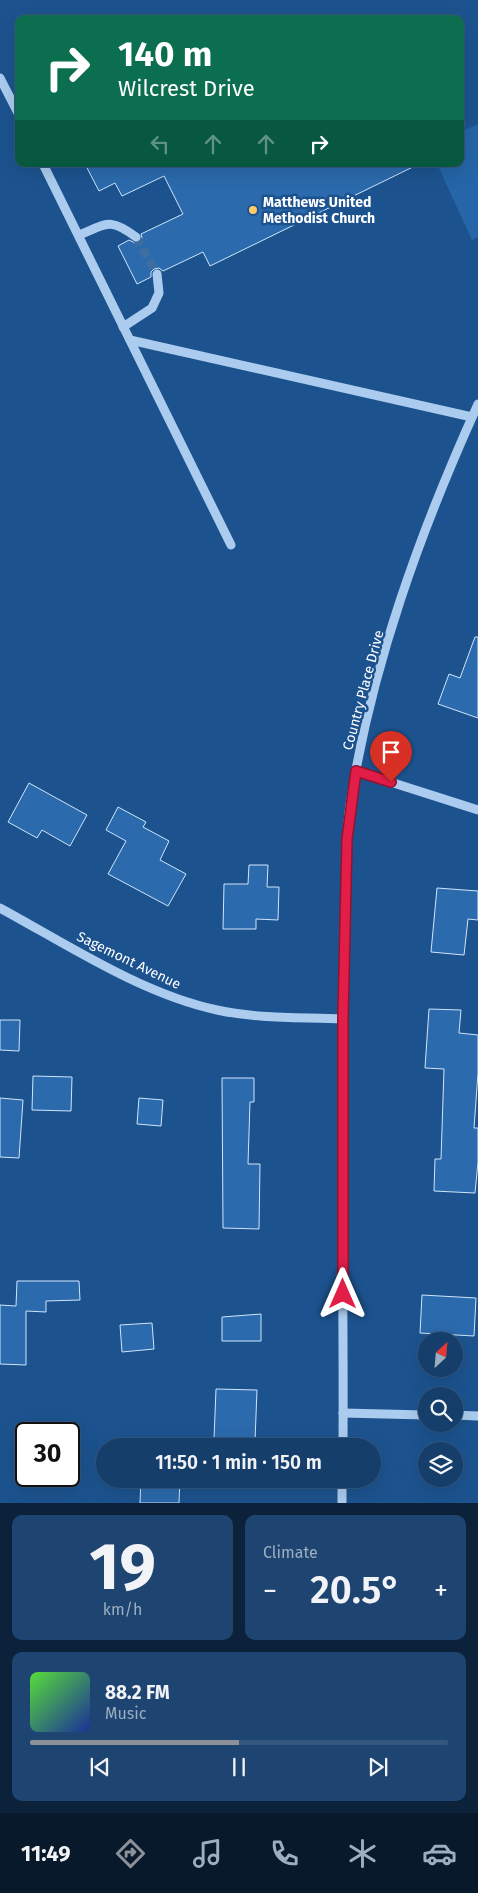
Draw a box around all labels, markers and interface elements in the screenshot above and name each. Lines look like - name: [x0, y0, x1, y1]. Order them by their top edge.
- text: 140 m: [118, 33, 212, 75]
- icon: right: [35, 35, 100, 100]
- text: Wilcrest Drive: [118, 75, 255, 102]
- icon: left: [146, 130, 174, 158]
- icon: ahead: [199, 130, 227, 158]
- icon: ahead: [252, 130, 280, 158]
- icon: right: [305, 130, 333, 158]
- place label: Matthews United Methodist Church: [263, 194, 375, 227]
- marker: Matthews United Methodist Church: [247, 204, 259, 216]
- street label: Country Place Drive: [339, 628, 388, 752]
- pin: [370, 731, 412, 782]
- icon: arrive: [377, 738, 405, 766]
- street label: Sagemont Avenue: [74, 928, 183, 993]
- position arrow: [316, 1267, 368, 1319]
- north arrow: [418, 1332, 462, 1378]
- map controls: [418, 1332, 463, 1487]
- button: search: [418, 1387, 463, 1432]
- speed limit sign: 30: [15, 1422, 80, 1487]
- button: layers: [418, 1442, 463, 1487]
- text: 11:50 · 1 min · 150 m: [155, 1451, 322, 1474]
- text: 19: [89, 1528, 156, 1606]
- text: Climate: [263, 1543, 318, 1562]
- text: 20.5°: [310, 1567, 401, 1613]
- text: −: [263, 1574, 277, 1607]
- text: +: [434, 1574, 448, 1607]
- text: km/h: [103, 1600, 142, 1619]
- text: 88.2 FM: [105, 1681, 170, 1704]
- text: Music: [105, 1704, 146, 1723]
- icon: previous: [86, 1753, 114, 1781]
- icon: pause: [225, 1753, 253, 1781]
- icon: next: [364, 1753, 392, 1781]
- icon: directions: [113, 1836, 148, 1871]
- icon: music: [190, 1836, 225, 1871]
- icon: phone: [267, 1836, 302, 1871]
- icon: climate: [345, 1836, 380, 1871]
- icon: car: [422, 1836, 457, 1871]
- text: 11:49: [21, 1840, 71, 1867]

